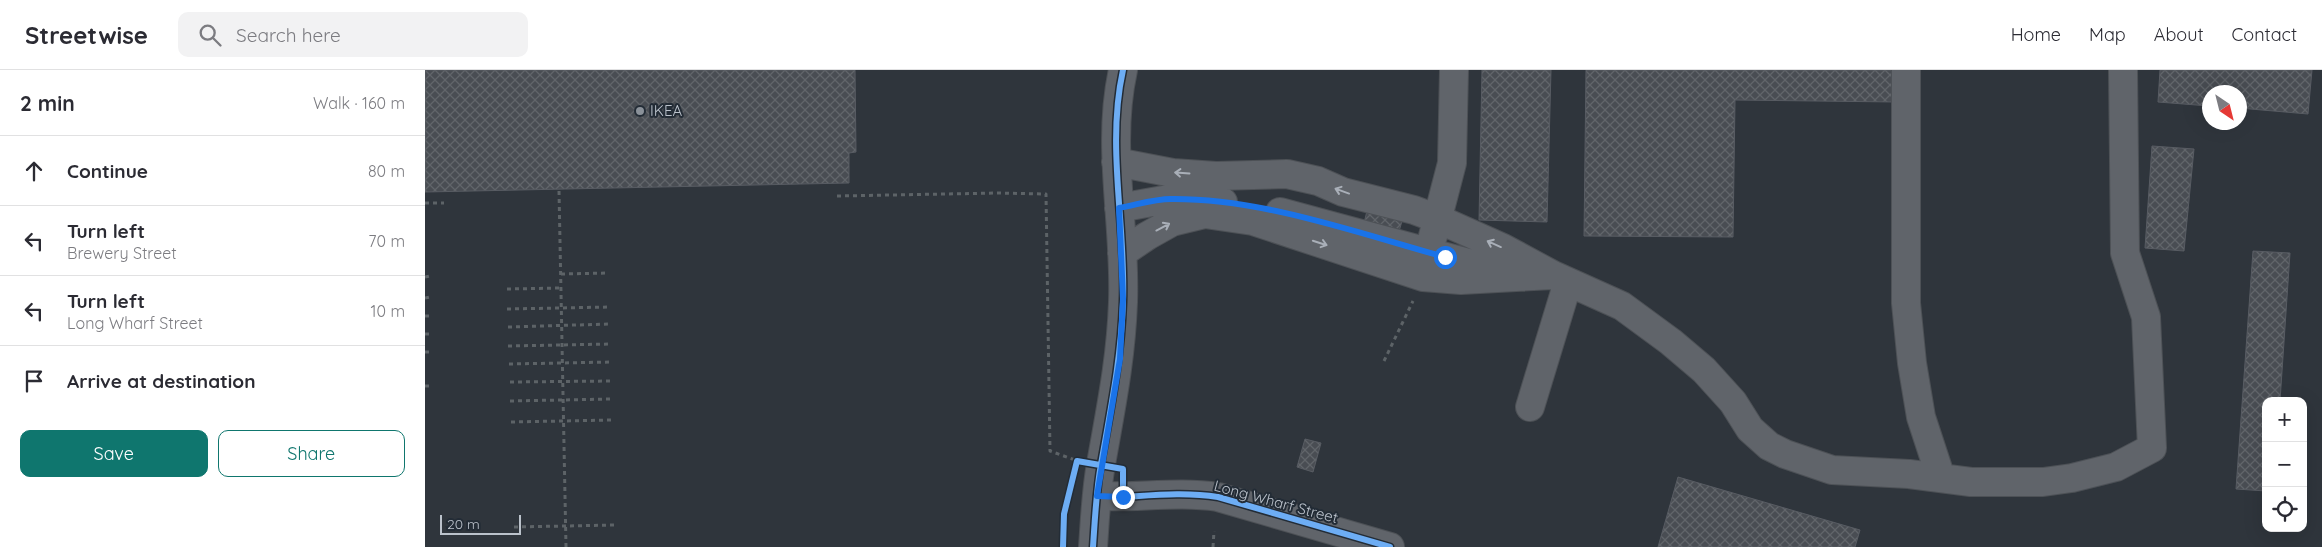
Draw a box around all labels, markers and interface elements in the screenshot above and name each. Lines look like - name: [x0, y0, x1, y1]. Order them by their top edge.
- search box: [178, 12, 528, 57]
- text: Streetwise: [25, 20, 148, 50]
- icon: search: [196, 21, 224, 49]
- text: Search here: [236, 23, 341, 47]
- text: Home: [2011, 23, 2061, 46]
- text: Map: [2089, 23, 2126, 46]
- text: About: [2154, 23, 2204, 46]
- text: Contact: [2232, 23, 2297, 46]
- north arrow: [2202, 85, 2247, 130]
- text: 2 min: [20, 90, 75, 116]
- text: Walk · 160 m: [313, 93, 405, 113]
- place label: IKEA: [650, 101, 682, 120]
- marker: IKEA: [634, 105, 646, 117]
- icon: ahead: [20, 157, 48, 185]
- text: Continue: [67, 159, 148, 183]
- text: 80 m: [368, 161, 405, 181]
- one-way arrow: [1174, 169, 1190, 178]
- one-way arrow: [1334, 186, 1350, 195]
- text: Turn left: [67, 219, 145, 243]
- one-way arrow: [1156, 222, 1171, 232]
- icon: left: [20, 227, 48, 255]
- text: 70 m: [368, 231, 405, 251]
- one-way arrow: [1311, 239, 1327, 248]
- one-way arrow: [1487, 239, 1502, 249]
- text: Brewery Street: [67, 243, 177, 263]
- route start: [1434, 246, 1457, 269]
- text: Turn left: [67, 289, 145, 313]
- icon: left: [20, 297, 48, 325]
- text: 10 m: [371, 301, 405, 321]
- text: Long Wharf Street: [67, 313, 203, 333]
- icon: arrive: [20, 367, 48, 395]
- text: Arrive at destination: [67, 369, 256, 393]
- map controls: [2262, 397, 2307, 532]
- button: +: [2262, 397, 2307, 442]
- button: Save: [20, 430, 208, 477]
- button: Share: [218, 430, 405, 477]
- button: −: [2262, 442, 2307, 487]
- street label: Long Wharf Street: [1212, 476, 1340, 527]
- route end: [1112, 486, 1135, 509]
- button: locate: [2262, 487, 2307, 532]
- scale bar: [440, 512, 521, 535]
- text: 20 m: [447, 515, 480, 533]

